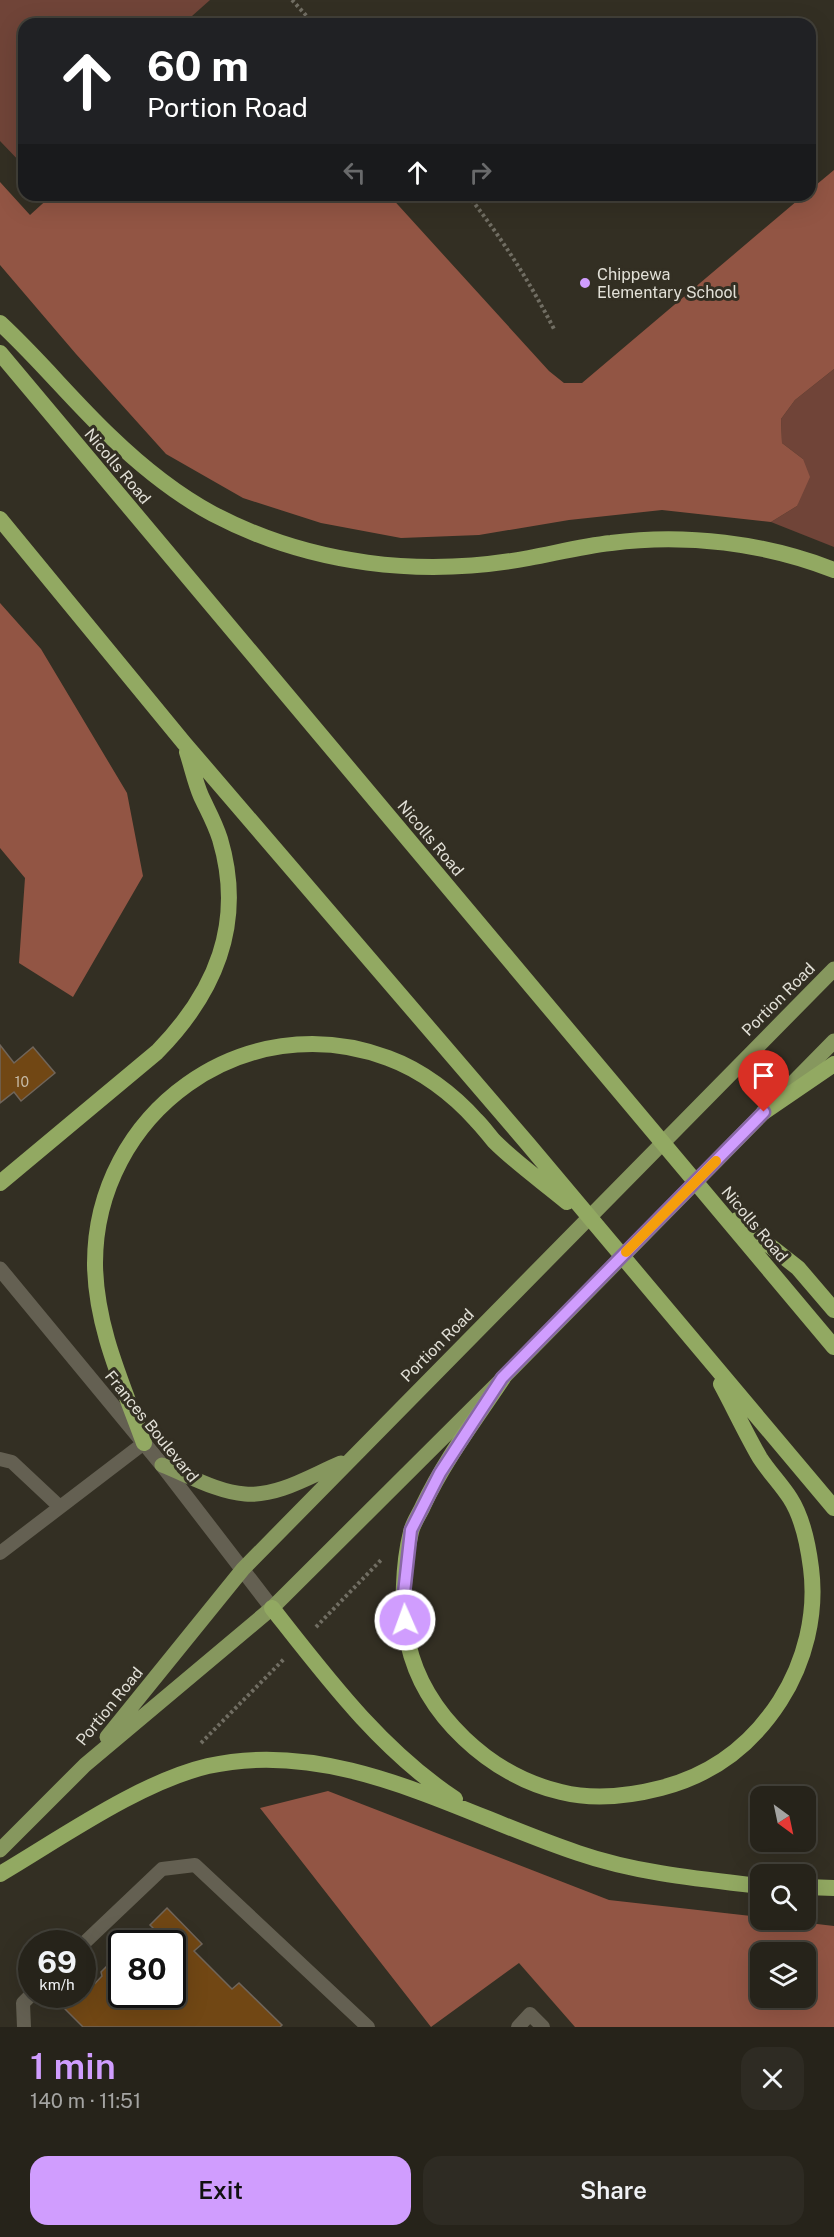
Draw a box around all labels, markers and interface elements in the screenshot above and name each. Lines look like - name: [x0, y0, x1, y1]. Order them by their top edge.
- text: 60 m: [147, 41, 249, 90]
- icon: ahead: [48, 42, 126, 120]
- text: Portion Road: [147, 91, 308, 123]
- icon: left: [338, 156, 371, 189]
- icon: ahead: [401, 156, 434, 189]
- icon: right: [464, 156, 497, 189]
- place label: Chippewa Elementary School: [597, 265, 738, 302]
- marker: Chippewa Elementary School: [578, 276, 592, 290]
- street label: Nicolls Road: [81, 425, 155, 508]
- street label: Nicolls Road: [394, 797, 468, 880]
- street label: Portion Road: [738, 959, 819, 1040]
- pin: [738, 1050, 789, 1112]
- icon: arrive: [747, 1059, 780, 1092]
- house number: 10: [15, 1074, 29, 1090]
- street label: Nicolls Road: [718, 1183, 792, 1266]
- street label: Portion Road: [397, 1305, 478, 1386]
- street label: Frances Boulevard: [101, 1367, 202, 1486]
- position arrow: [373, 1588, 437, 1652]
- street label: Portion Road: [72, 1663, 147, 1749]
- north arrow: [750, 1786, 816, 1852]
- map controls: [750, 1786, 816, 2008]
- button: search: [750, 1864, 816, 1930]
- speed limit sign: 80: [108, 1930, 186, 2008]
- button: layers: [750, 1942, 816, 2008]
- text: 69: [37, 1944, 77, 1980]
- text: km/h: [39, 1976, 75, 1993]
- text: 1 min: [30, 2045, 116, 2087]
- button: close: [741, 2047, 804, 2110]
- text: 140 m · 11:51: [30, 2089, 141, 2113]
- button: Exit: [30, 2156, 411, 2225]
- button: Share: [423, 2156, 804, 2225]

